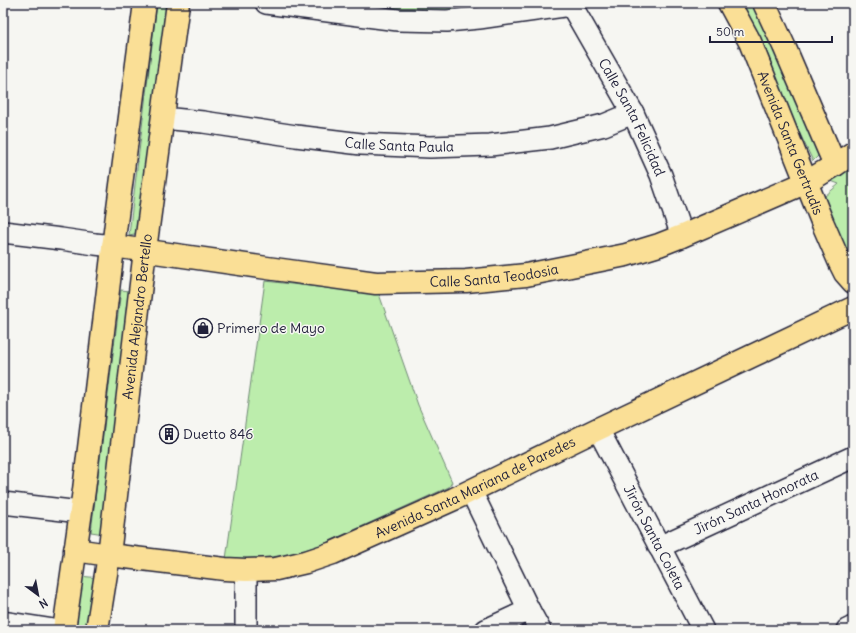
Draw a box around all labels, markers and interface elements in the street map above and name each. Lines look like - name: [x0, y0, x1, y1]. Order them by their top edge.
- scale bar: [710, 18, 832, 44]
- text: 50 m: [716, 24, 745, 39]
- street label: Calle Santa Felicidad: [595, 55, 669, 179]
- street label: Avenida Santa Gertrudis: [754, 68, 827, 218]
- street label: Calle Santa Paula: [344, 133, 454, 156]
- street label: Avenida Alejandro Bertello: [118, 233, 156, 400]
- street label: Calle Santa Teodosia: [429, 260, 560, 291]
- shop icon: Primero de Mayo: [192, 317, 214, 339]
- place label: Primero de Mayo: [217, 319, 325, 337]
- building icon: Duetto 846: [158, 423, 180, 445]
- place label: Duetto 846: [183, 425, 253, 443]
- street label: Avenida Santa Mariana de Paredes: [372, 432, 578, 542]
- street label: Jirón Santa Honorata: [691, 465, 821, 539]
- street label: Jirón Santa Coleta: [620, 482, 689, 593]
- north arrow: [18, 575, 58, 615]
- text: N: [36, 596, 50, 611]

